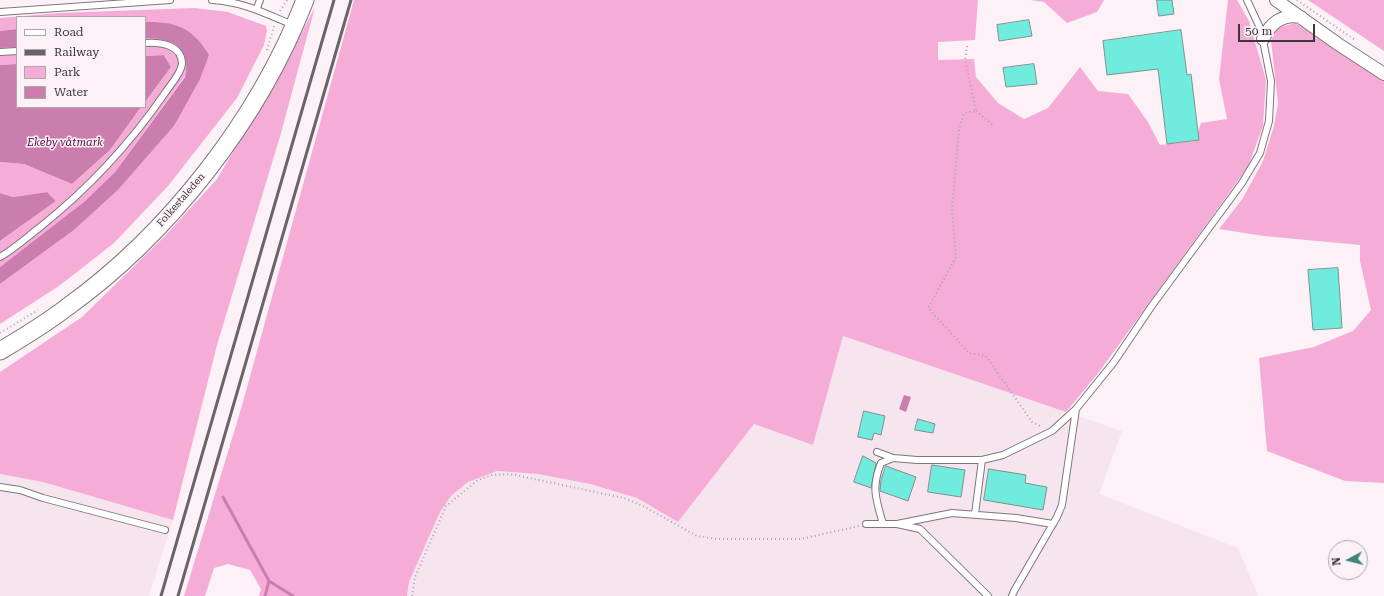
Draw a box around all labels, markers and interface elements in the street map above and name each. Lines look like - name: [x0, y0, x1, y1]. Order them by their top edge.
- legend: [16, 16, 146, 108]
- scale bar: [1240, 16, 1317, 42]
- text: 50 m: [1245, 24, 1272, 38]
- text: Road: [54, 25, 83, 39]
- text: Railway: [54, 45, 99, 59]
- text: Park: [54, 65, 80, 79]
- text: Water: [54, 85, 88, 99]
- water label: Ekeby våtmark: [27, 136, 103, 150]
- street label: Folkestaleden: [154, 171, 208, 229]
- north arrow: [1328, 540, 1368, 580]
- text: N: [1330, 556, 1344, 566]

